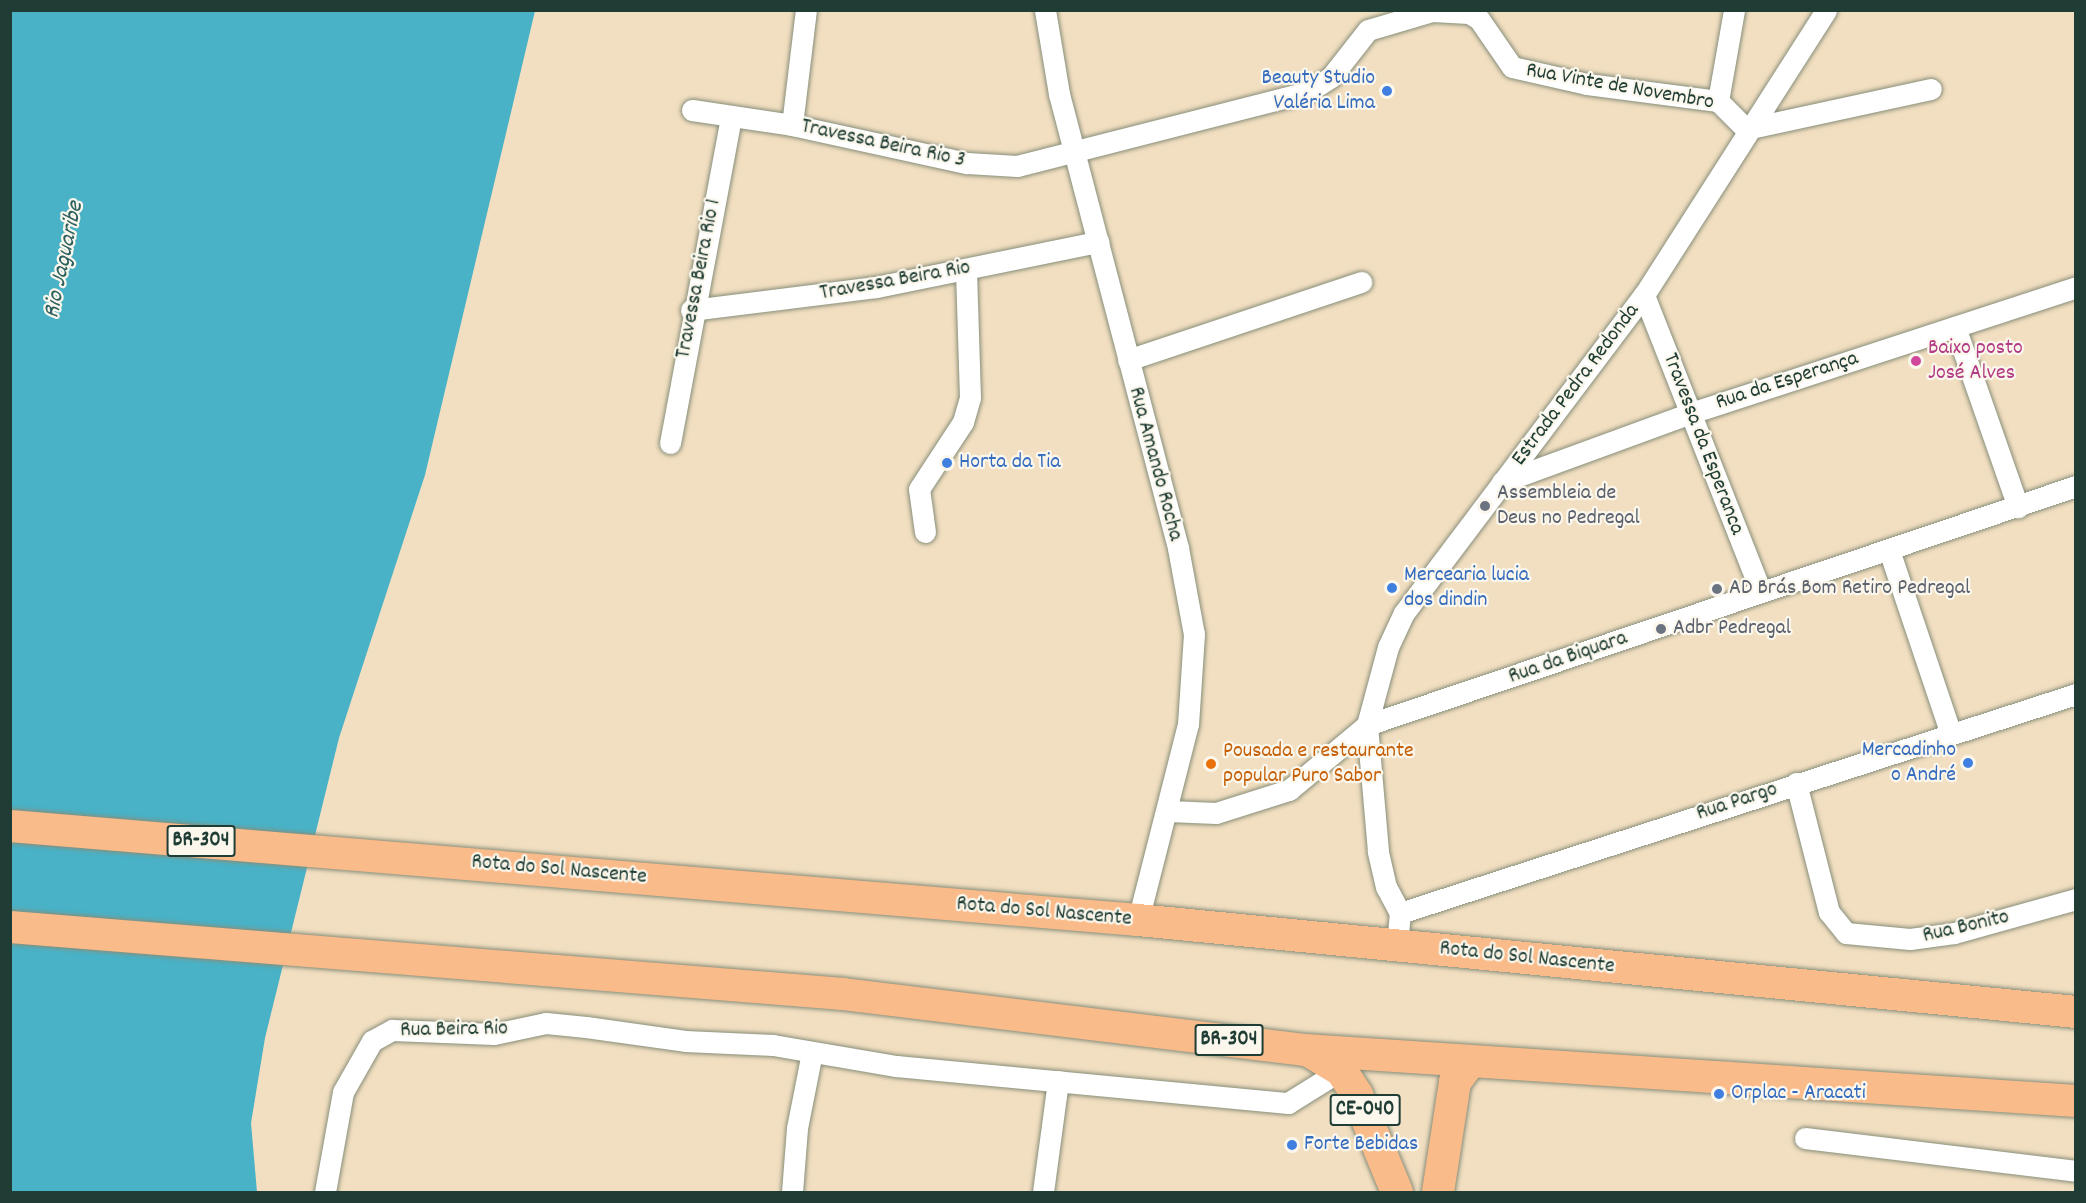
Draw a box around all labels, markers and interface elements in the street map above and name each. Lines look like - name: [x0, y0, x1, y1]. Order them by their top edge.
- street label: Rua Vinte de Novembro: [1524, 57, 1716, 117]
- place label: Beauty Studio Valéria Lima: [1262, 65, 1375, 116]
- marker: Beauty Studio Valéria Lima: [1380, 84, 1394, 98]
- street label: Travessa Beira Rio 3: [799, 114, 967, 174]
- street label: Travessa Beira Rio 1: [671, 197, 727, 361]
- water label: Rio Jaguaribe: [39, 199, 91, 321]
- street label: Travessa Beira Rio: [818, 255, 972, 307]
- street label: Estrada Pedra Redonda: [1506, 299, 1646, 471]
- place label: Baixo posto José Alves: [1928, 335, 2023, 386]
- street label: Rua da Esperança: [1712, 346, 1862, 416]
- street label: Travessa da Esperanca: [1656, 349, 1750, 539]
- marker: Baixo posto José Alves: [1909, 354, 1923, 368]
- street label: Rua Amando Rocha: [1122, 384, 1188, 544]
- place label: Horta da Tia: [959, 450, 1061, 476]
- marker: Horta da Tia: [940, 456, 954, 470]
- place label: Assembleia de Deus no Pedregal: [1497, 480, 1640, 532]
- marker: Assembleia de Deus no Pedregal: [1478, 499, 1492, 513]
- place label: Mercearia lucia dos dindin: [1404, 562, 1529, 614]
- place label: AD Brás Bom Retiro Pedregal: [1729, 576, 1970, 602]
- marker: Mercearia lucia dos dindin: [1385, 581, 1399, 595]
- marker: AD Brás Bom Retiro Pedregal: [1710, 582, 1724, 596]
- place label: Adbr Pedregal: [1673, 616, 1791, 642]
- marker: Adbr Pedregal: [1654, 622, 1668, 636]
- street label: Rua da Biquara: [1505, 625, 1631, 691]
- place label: Mercadinho o André: [1862, 737, 1956, 788]
- place label: Pousada e restaurante popular Puro Sabor: [1223, 738, 1414, 790]
- marker: Mercadinho o André: [1961, 756, 1975, 770]
- marker: Pousada e restaurante popular Puro Sabor: [1204, 757, 1218, 771]
- street label: Rua Pargo: [1693, 777, 1781, 827]
- road number: BR-304: [166, 823, 236, 859]
- street label: Rota do Sol Nascente: [470, 849, 648, 891]
- street label: Rota do Sol Nascente: [955, 891, 1133, 933]
- street label: Rua Bonito: [1920, 904, 2012, 950]
- street label: Rota do Sol Nascente: [1438, 936, 1616, 980]
- street label: Rua Beira Rio: [400, 1016, 508, 1044]
- road number: BR-304: [1194, 1022, 1264, 1058]
- place label: Orplac - Aracati: [1731, 1081, 1866, 1107]
- marker: Orplac - Aracati: [1712, 1087, 1726, 1101]
- road number: CE-040: [1329, 1092, 1401, 1128]
- place label: Forte Bebidas: [1304, 1132, 1418, 1158]
- marker: Forte Bebidas: [1285, 1138, 1299, 1152]

